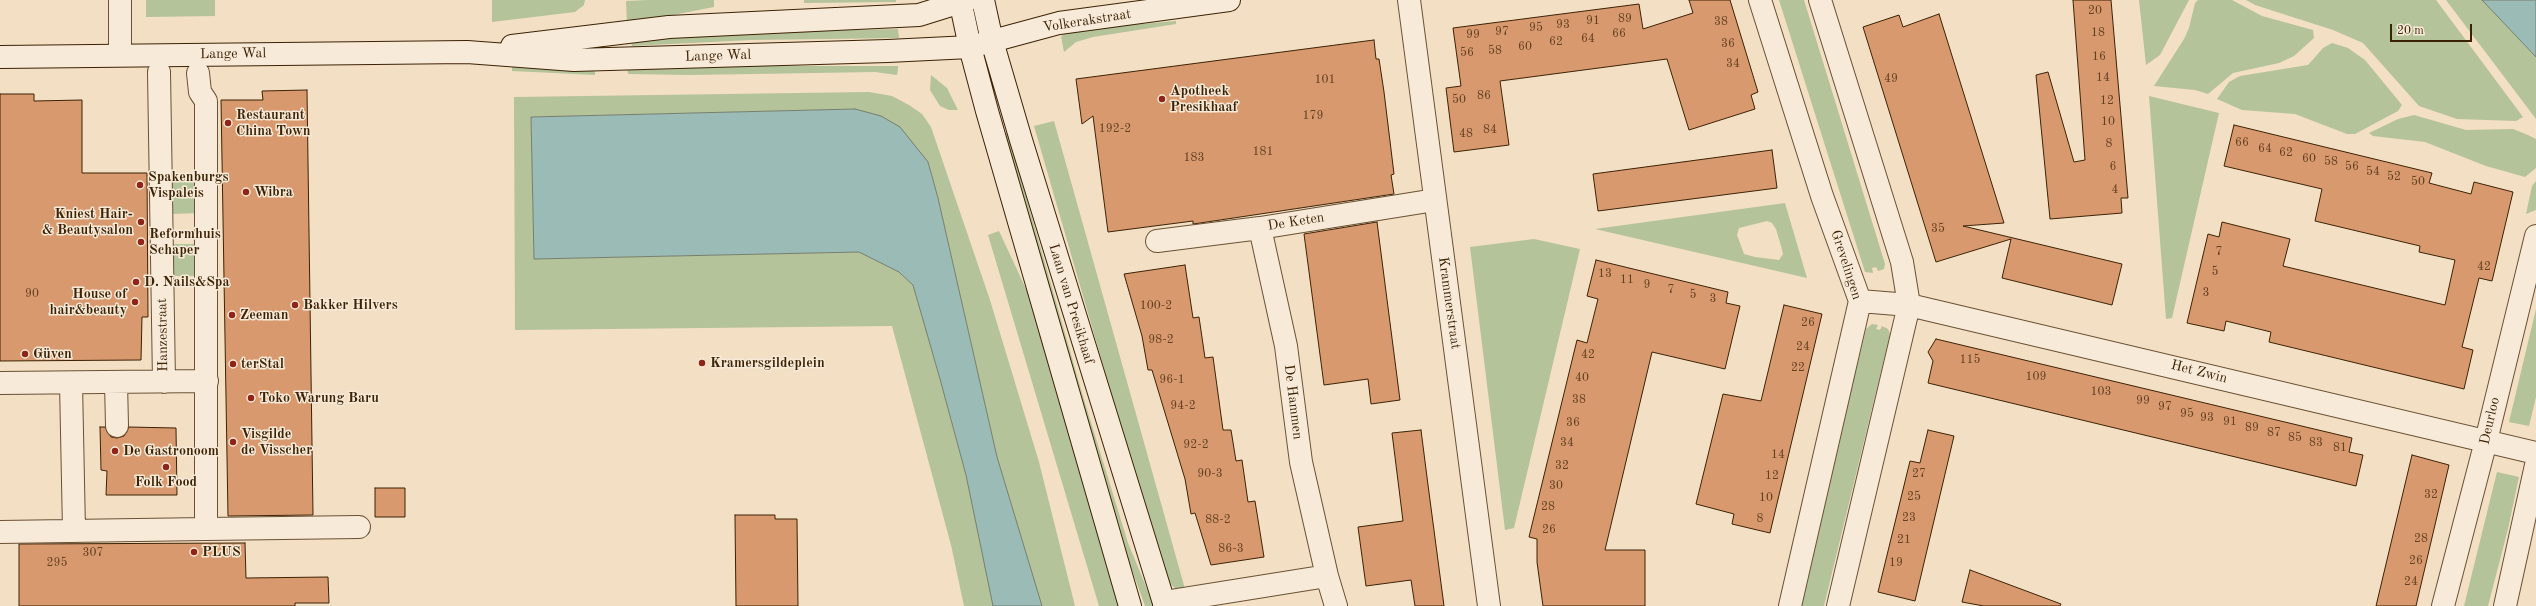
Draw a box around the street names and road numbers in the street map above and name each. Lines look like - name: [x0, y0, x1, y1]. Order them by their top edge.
- street label: Volkerakstraat: [1042, 6, 1132, 36]
- street label: Lange Wal: [200, 45, 266, 63]
- street label: Lange Wal: [685, 46, 751, 66]
- street label: De Keten: [1266, 209, 1326, 235]
- street label: Grevelingen: [1827, 228, 1865, 302]
- street label: Laan van Presikhaaf: [1045, 242, 1097, 366]
- street label: Krammerstraat: [1434, 256, 1464, 350]
- street label: Hanzestraat: [154, 298, 172, 372]
- street label: Het Zwin: [2169, 357, 2229, 387]
- street label: De Hammen: [1280, 364, 1306, 440]
- street label: Deurloo: [2476, 396, 2504, 446]

